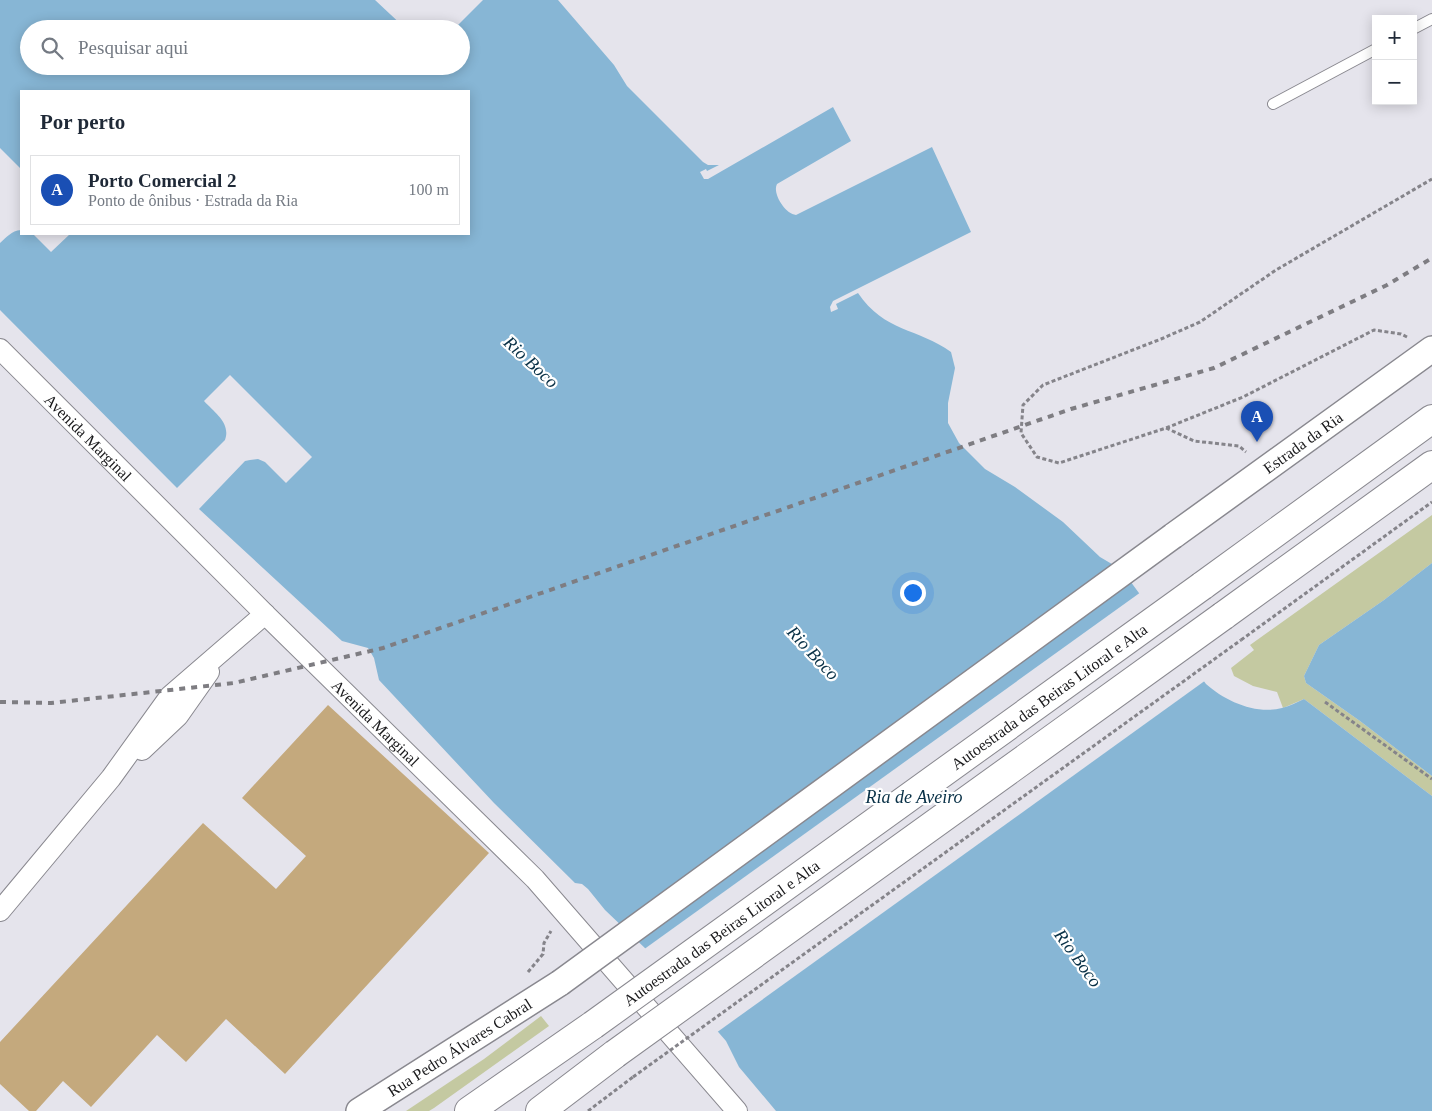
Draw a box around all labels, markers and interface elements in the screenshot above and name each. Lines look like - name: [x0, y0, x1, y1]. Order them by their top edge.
- map controls: [1372, 15, 1417, 105]
- button: +: [1372, 15, 1417, 60]
- search box: [20, 20, 470, 75]
- icon: search: [38, 34, 66, 62]
- text: Pesquisar aqui: [78, 37, 188, 58]
- button: −: [1372, 60, 1417, 105]
- text: Por perto: [40, 110, 125, 134]
- text: Porto Comercial 2: [88, 170, 236, 191]
- text: A: [51, 181, 63, 198]
- text: 100 m: [409, 181, 449, 198]
- text: Ponto de ônibus · Estrada da Ria: [88, 192, 298, 209]
- water label: Rio Boco: [499, 331, 562, 392]
- street label: Avenida Marginal: [41, 391, 135, 485]
- pin: A: [1241, 401, 1273, 442]
- street label: Estrada da Ria: [1260, 409, 1346, 477]
- your location: [900, 580, 926, 606]
- water label: Rio Boco: [782, 621, 843, 684]
- street label: Autoestrada das Beiras Litoral e Alta: [948, 621, 1150, 773]
- street label: Avenida Marginal: [328, 677, 423, 770]
- water label: Ria de Aveiro: [865, 787, 962, 807]
- street label: Autoestrada das Beiras Litoral e Alta: [620, 857, 823, 1009]
- water label: Rio Boco: [1050, 924, 1106, 991]
- street label: Rua Pedro Álvares Cabral: [384, 995, 535, 1100]

